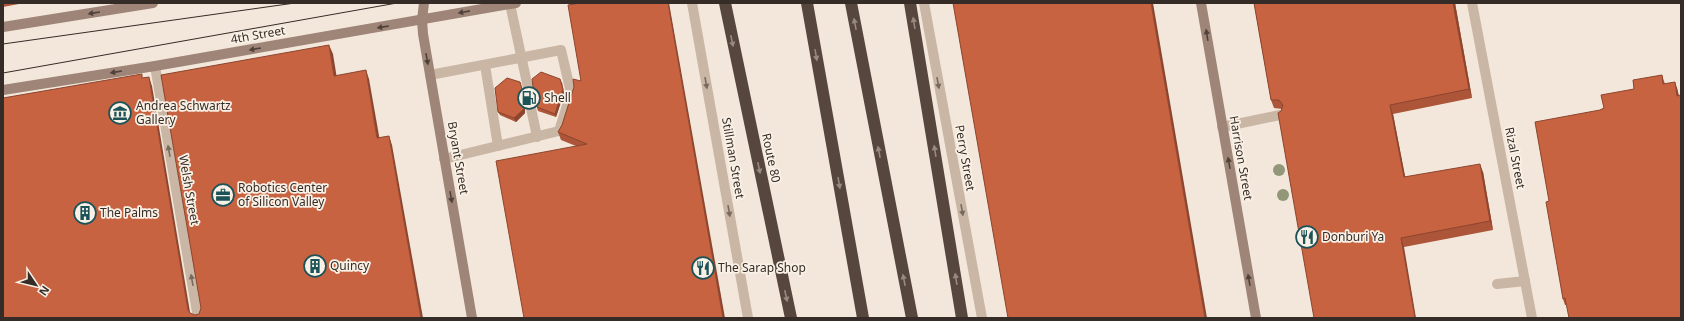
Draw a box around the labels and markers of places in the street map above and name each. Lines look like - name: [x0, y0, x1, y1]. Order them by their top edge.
- fuel station icon: Shell: [516, 85, 542, 111]
- place label: Shell: [544, 89, 571, 106]
- place label: Andrea Schwartz Gallery: [136, 97, 231, 128]
- museum icon: Andrea Schwartz Gallery: [107, 100, 133, 126]
- place label: Robotics Center of Silicon Valley: [238, 179, 327, 210]
- office icon: Robotics Center of Silicon Valley: [210, 182, 236, 208]
- building icon: The Palms: [72, 200, 98, 226]
- place label: The Palms: [100, 204, 158, 221]
- restaurant icon: Donburi Ya: [1294, 224, 1320, 250]
- place label: Donburi Ya: [1322, 228, 1384, 245]
- building icon: Quincy: [302, 253, 328, 279]
- restaurant icon: The Sarap Shop: [690, 255, 716, 281]
- place label: Quincy: [330, 257, 370, 274]
- place label: The Sarap Shop: [718, 259, 806, 276]

